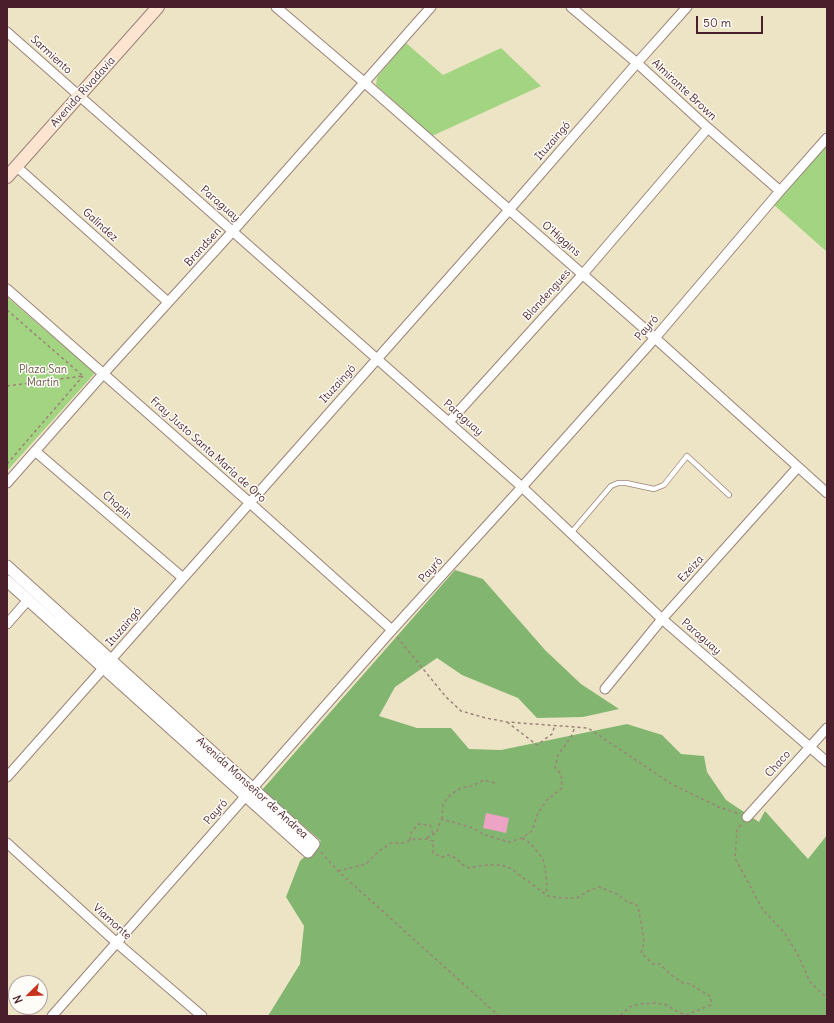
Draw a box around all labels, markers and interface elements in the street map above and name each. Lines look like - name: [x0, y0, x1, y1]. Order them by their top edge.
- scale bar: [698, 8, 765, 34]
- text: 50 m: [703, 15, 731, 30]
- street label: Sarmiento: [28, 33, 74, 77]
- street label: Avenida Rivadavia: [48, 54, 118, 130]
- street label: Almirante Brown: [649, 57, 719, 123]
- street label: Ituzaingó: [533, 119, 573, 163]
- street label: Paraguay: [197, 183, 243, 225]
- street label: Galíndez: [80, 206, 120, 244]
- street label: O'Higgins: [539, 219, 583, 259]
- street label: Brandsen: [182, 225, 224, 269]
- street label: Blandengues: [521, 267, 573, 323]
- street label: Payró: [632, 313, 662, 343]
- street label: Ituzaingó: [317, 362, 359, 406]
- park label: Plaza San Martín: [19, 363, 67, 389]
- street label: Fray Justo Santa María de Oro: [147, 395, 269, 505]
- street label: Paraguay: [440, 397, 486, 439]
- street label: Chopin: [100, 489, 134, 521]
- street label: Ezeiza: [676, 553, 706, 585]
- street label: Payró: [416, 555, 446, 585]
- street label: Ituzaingó: [104, 605, 144, 649]
- street label: Paraguay: [678, 616, 724, 658]
- street label: Avenida Monseñor de Andrea: [193, 734, 311, 842]
- street label: Chaco: [763, 748, 793, 780]
- street label: Payró: [201, 797, 231, 827]
- street label: Viamonte: [90, 901, 134, 943]
- north arrow: [8, 975, 48, 1015]
- text: N: [10, 993, 26, 1006]

